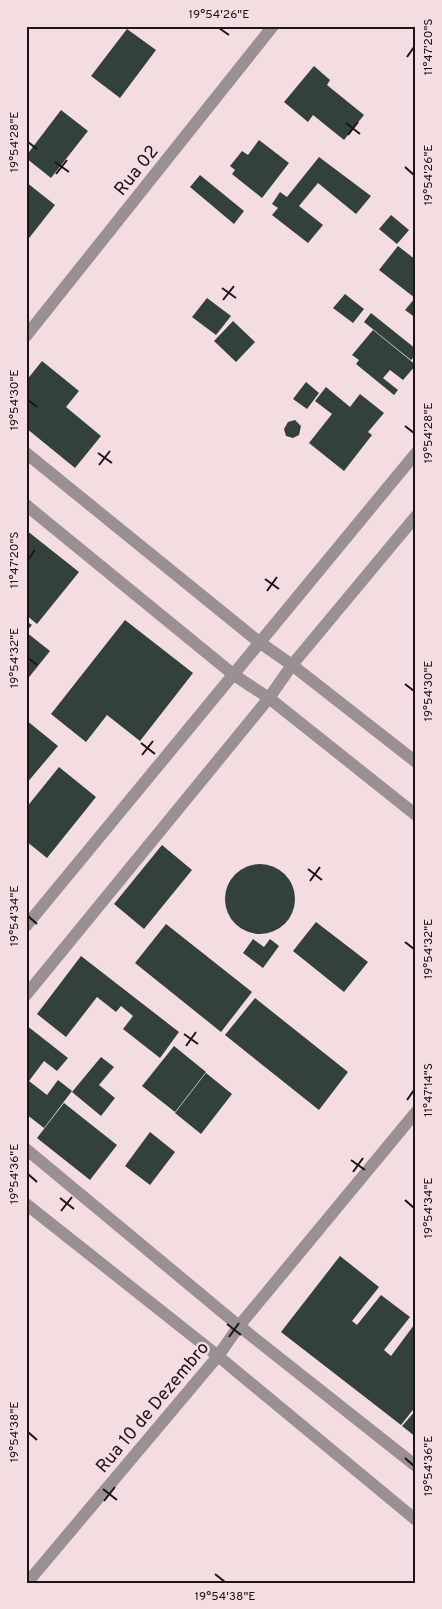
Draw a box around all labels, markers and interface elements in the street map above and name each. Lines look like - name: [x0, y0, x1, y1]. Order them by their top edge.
- text: 19°54'26"E: [189, 7, 249, 23]
- text: 11°47'20"S: [421, 18, 437, 76]
- text: 19°54'28"E: [7, 112, 23, 172]
- street label: Rua 02: [110, 141, 164, 201]
- text: 19°54'26"E: [421, 145, 437, 205]
- text: 19°54'30"E: [7, 369, 23, 431]
- text: 19°54'28"E: [421, 403, 437, 463]
- text: 11°47'20"S: [7, 531, 23, 589]
- text: 19°54'32"E: [7, 628, 23, 688]
- text: 19°54'30"E: [421, 660, 437, 722]
- text: 19°54'34"E: [7, 886, 23, 946]
- text: 19°54'32"E: [421, 919, 437, 979]
- text: 11°47'14"S: [421, 1063, 437, 1117]
- text: 19°54'36"E: [7, 1144, 23, 1204]
- text: 19°54'34"E: [421, 1178, 437, 1238]
- street label: Rua 10 de Dezembro: [91, 1338, 215, 1478]
- text: 19°54'38"E: [7, 1402, 23, 1462]
- text: 19°54'36"E: [421, 1436, 437, 1496]
- text: 19°54'38"E: [195, 1589, 255, 1605]

